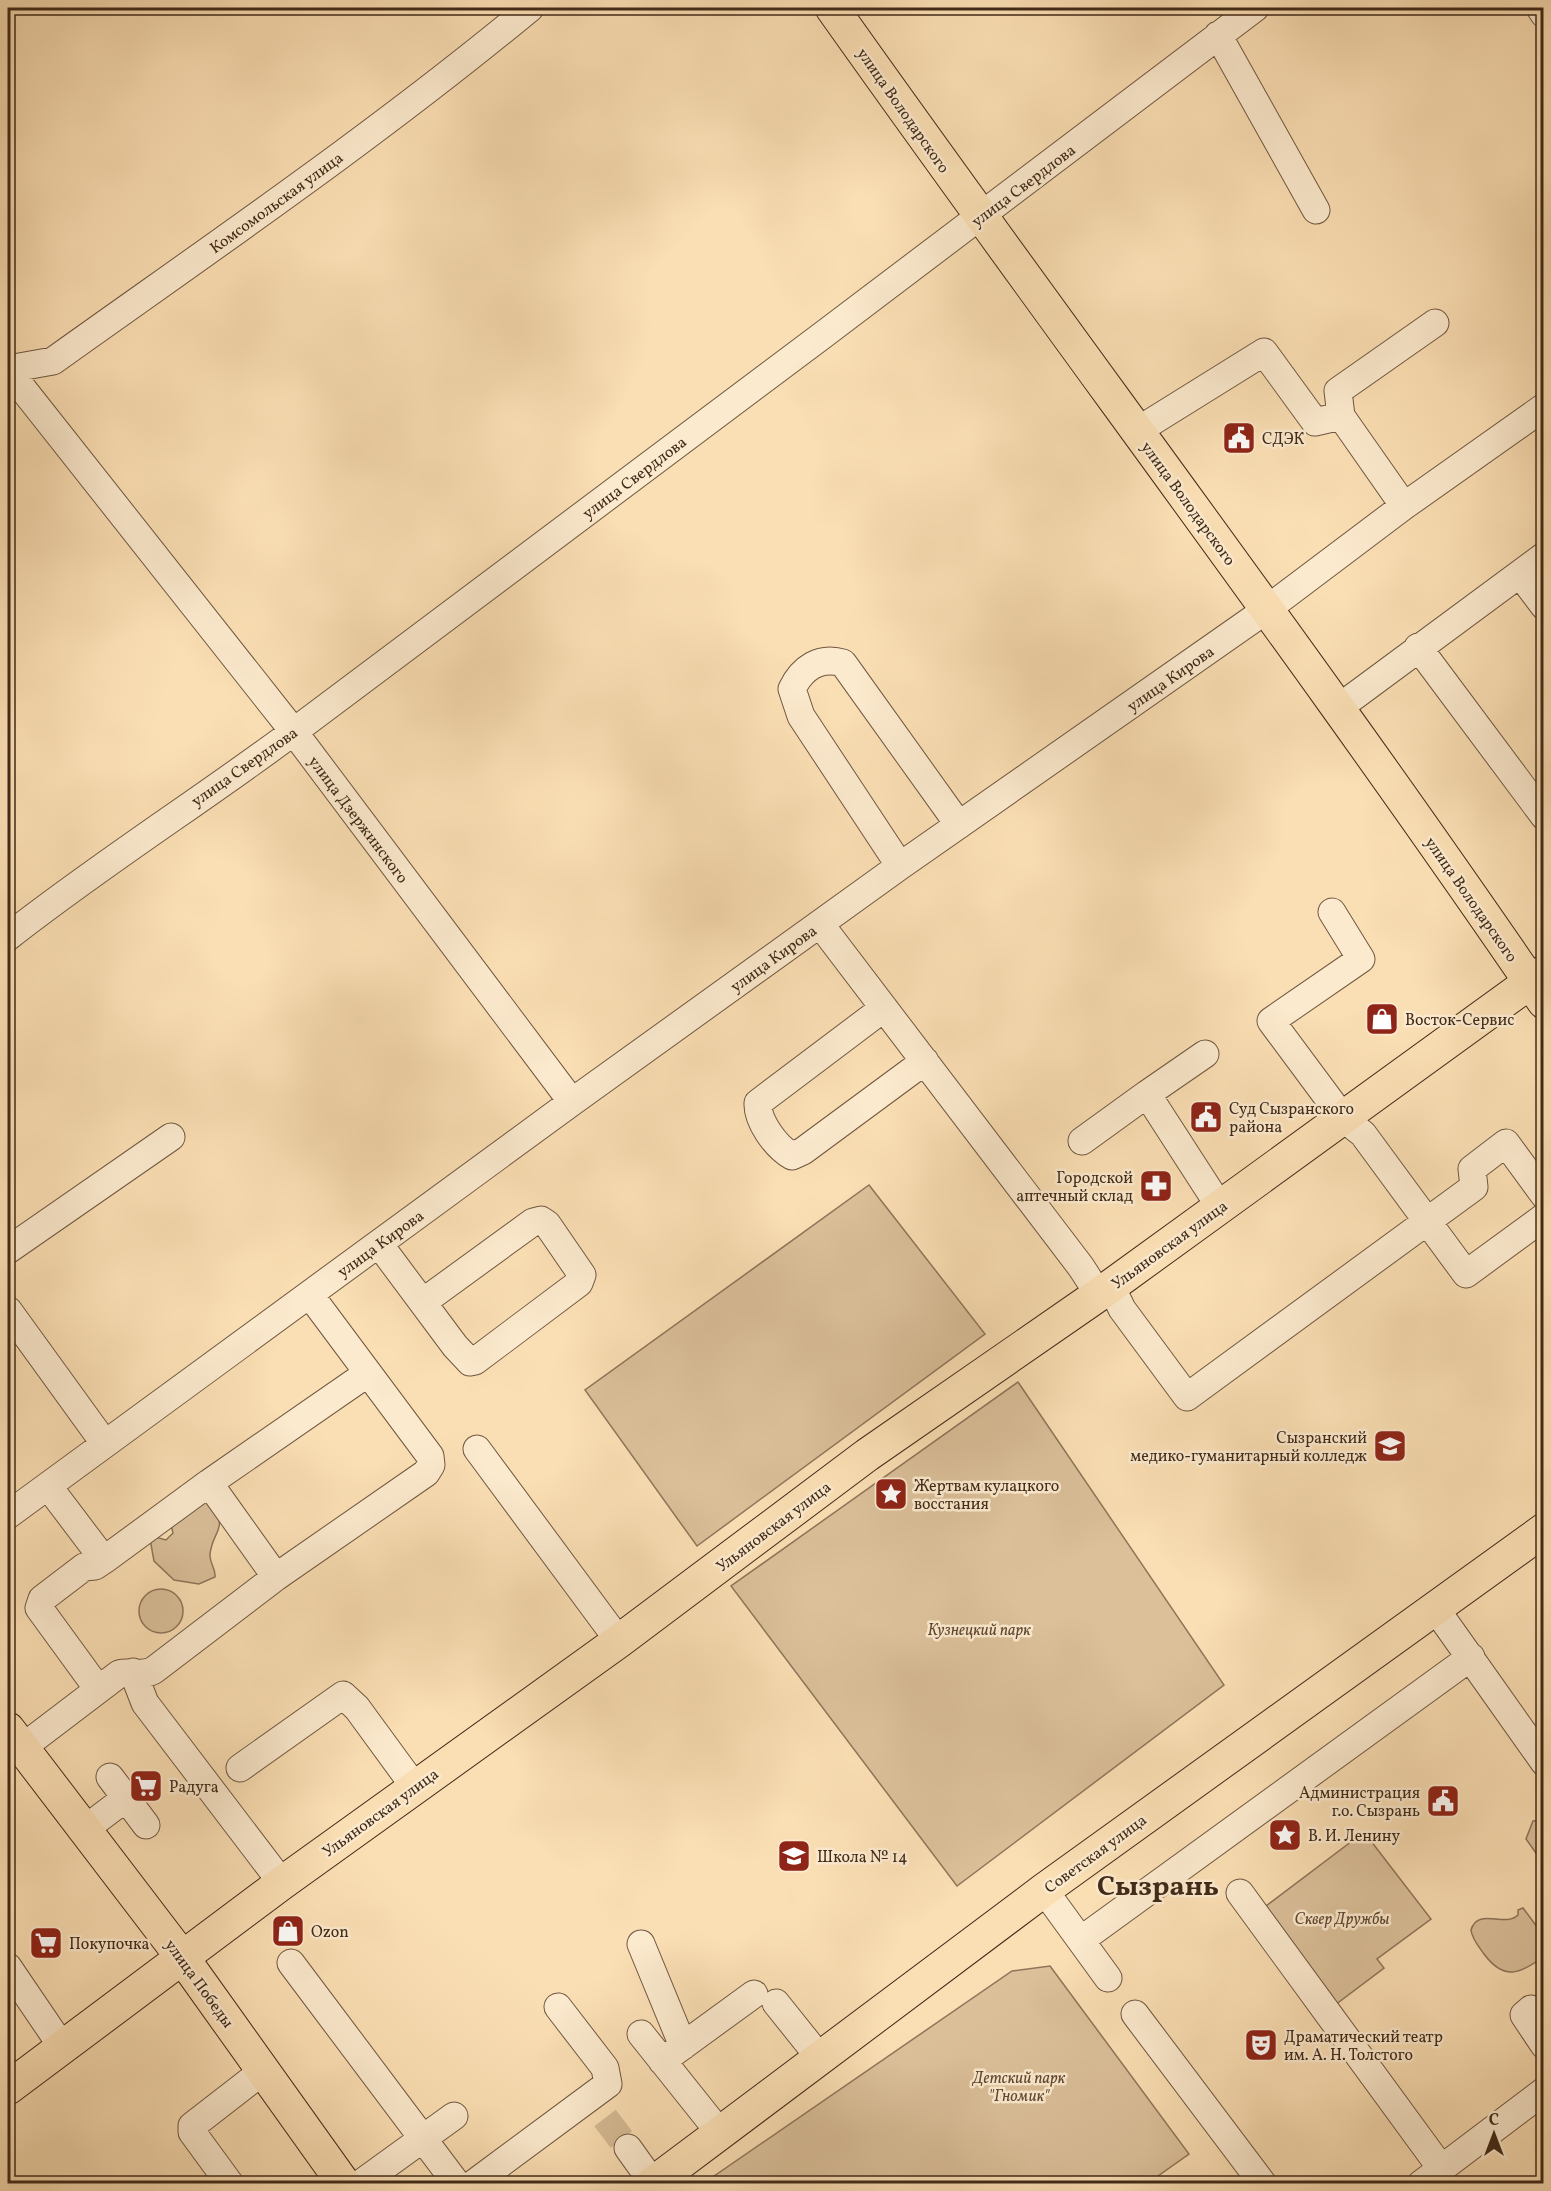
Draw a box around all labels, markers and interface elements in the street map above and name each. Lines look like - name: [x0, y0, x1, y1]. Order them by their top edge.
- street label: улица Володарского: [851, 44, 954, 178]
- street label: улица Свердлова: [967, 140, 1081, 233]
- street label: Комсомольская улица: [206, 148, 348, 260]
- public building icon: СДЭК: [1221, 420, 1257, 456]
- place label: СДЭК: [1262, 429, 1305, 451]
- street label: улица Свердлова: [578, 432, 692, 525]
- street label: улица Володарского: [1135, 438, 1240, 571]
- street label: улица Кирова: [1123, 641, 1219, 718]
- street label: улица Свердлова: [187, 723, 303, 813]
- street label: улица Дзержинского: [302, 752, 413, 888]
- street label: улица Володарского: [1419, 833, 1522, 967]
- street label: улица Кирова: [726, 921, 822, 999]
- shop icon: Восток-Сервис: [1364, 1001, 1400, 1037]
- place label: Восток-Сервис: [1405, 1010, 1514, 1032]
- public building icon: Суд Сызранского района: [1188, 1099, 1224, 1135]
- place label: Суд Сызранского района: [1229, 1099, 1354, 1139]
- place label: Городской аптечный склад: [1016, 1168, 1133, 1208]
- pharmacy icon: Городской аптечный склад: [1138, 1168, 1174, 1204]
- street label: Ульяновская улица: [1108, 1196, 1233, 1295]
- street label: улица Кирова: [333, 1206, 429, 1284]
- place label: Сызранский медико-гуманитарный колледж: [1130, 1428, 1367, 1468]
- school or university icon: Сызранский медико-гуманитарный колледж: [1372, 1428, 1408, 1464]
- place icon: Жертвам кулацкого восстания: [873, 1476, 909, 1512]
- place label: Жертвам кулацкого восстания: [914, 1476, 1059, 1516]
- street label: Ульяновская улица: [712, 1477, 836, 1578]
- park label: Кузнецкий парк: [927, 1620, 1031, 1642]
- street label: Ульяновская улица: [319, 1764, 444, 1863]
- supermarket icon: Радуга: [128, 1768, 164, 1804]
- place label: Радуга: [169, 1777, 219, 1799]
- place label: Администрация г.о. Сызрань: [1299, 1783, 1420, 1823]
- public building icon: Администрация г.о. Сызрань: [1425, 1783, 1461, 1819]
- street label: Советская улица: [1040, 1810, 1152, 1899]
- place icon: В. И. Ленину: [1267, 1817, 1303, 1853]
- place label: В. И. Ленину: [1308, 1826, 1400, 1848]
- school or university icon: Школа № 14: [776, 1838, 812, 1874]
- place label: Школа № 14: [817, 1847, 908, 1869]
- district label: Сызрань: [1097, 1868, 1219, 1907]
- park label: Сквер Дружбы: [1294, 1909, 1390, 1931]
- shop icon: Ozon: [270, 1913, 306, 1949]
- place label: Ozon: [311, 1922, 349, 1944]
- supermarket icon: Покупочка: [28, 1925, 64, 1961]
- place label: Покупочка: [69, 1934, 149, 1956]
- street label: улица Победы: [159, 1935, 238, 2033]
- theatre icon: Драматический театр им. А. Н. Толстого: [1243, 2027, 1279, 2063]
- place label: Драматический театр им. А. Н. Толстого: [1284, 2027, 1443, 2067]
- park label: Детский парк "Гномик": [972, 2068, 1066, 2108]
- north arrow: [1464, 2104, 1524, 2164]
- text: С: [1489, 2110, 1499, 2132]

